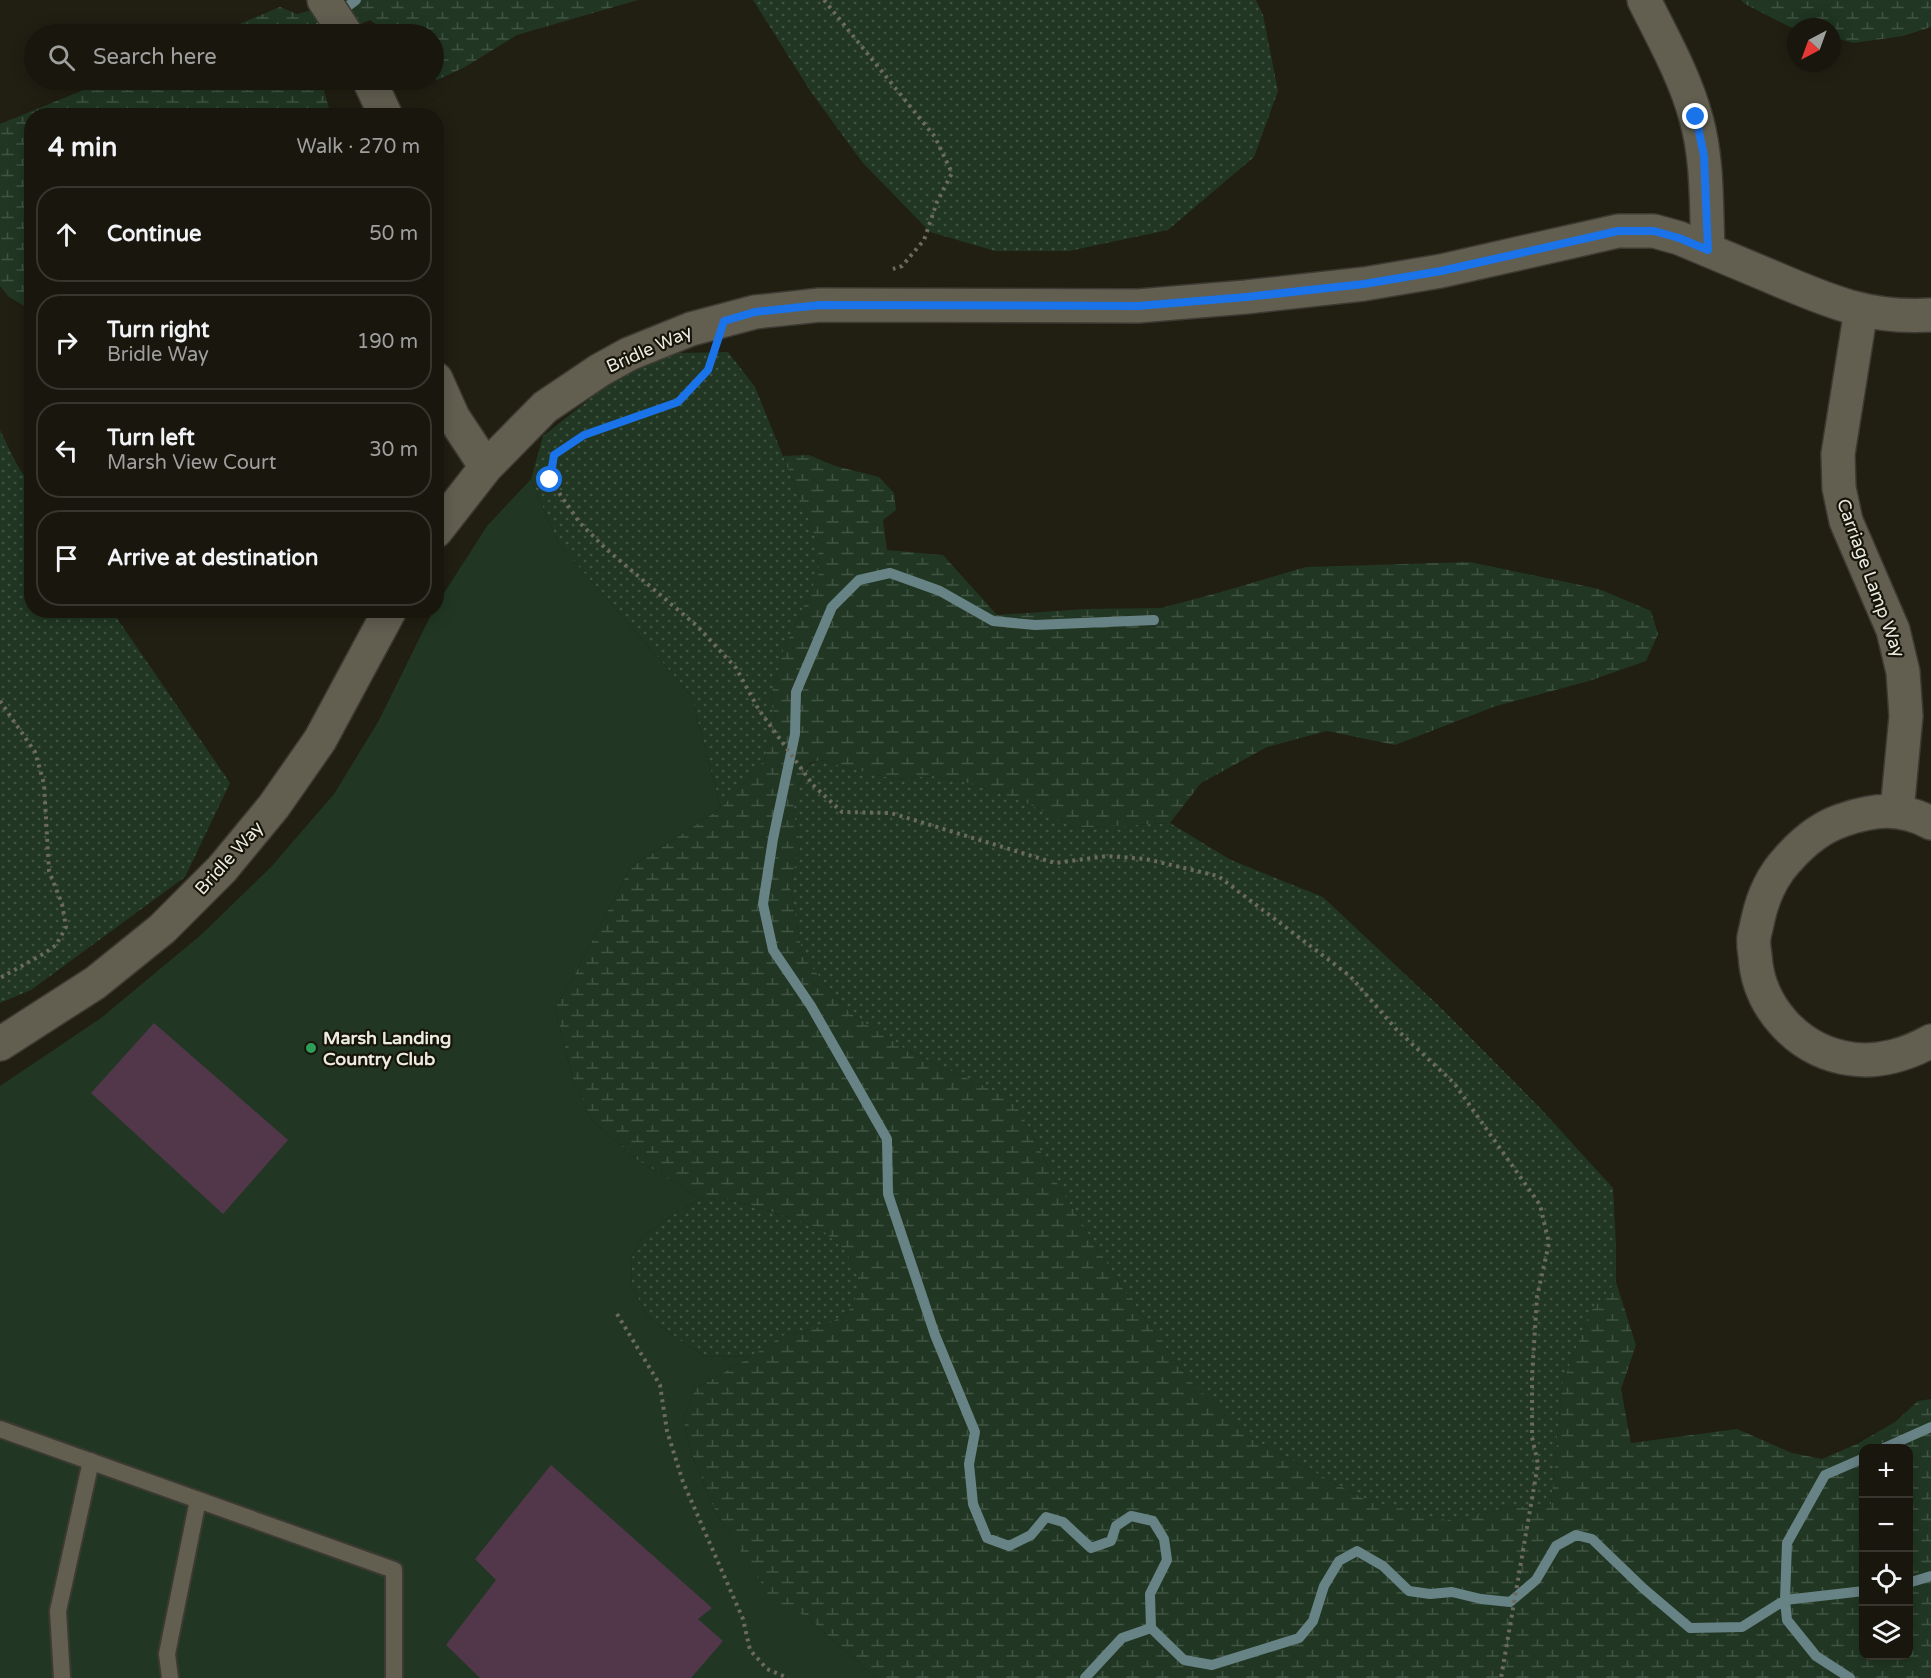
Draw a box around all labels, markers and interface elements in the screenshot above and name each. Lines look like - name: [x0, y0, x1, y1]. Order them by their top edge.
- north arrow: [1787, 18, 1841, 72]
- search box: [24, 24, 444, 90]
- icon: search: [45, 41, 78, 74]
- text: Search here: [93, 44, 217, 70]
- route end: [1682, 103, 1708, 129]
- text: 4 min: [48, 132, 117, 163]
- text: Walk · 270 m: [297, 135, 420, 159]
- icon: ahead: [50, 218, 83, 251]
- text: Continue: [107, 221, 202, 247]
- text: 50 m: [369, 222, 418, 246]
- text: Turn right: [107, 317, 209, 343]
- street label: Bridle Way: [603, 320, 696, 378]
- icon: right: [50, 326, 83, 359]
- text: 190 m: [357, 330, 418, 354]
- text: Bridle Way: [107, 343, 209, 367]
- text: Turn left: [107, 425, 195, 451]
- icon: left: [50, 434, 83, 467]
- text: 30 m: [369, 438, 418, 462]
- text: Marsh View Court: [107, 451, 276, 475]
- route start: [536, 466, 562, 492]
- street label: Carriage Lamp Way: [1832, 496, 1910, 661]
- icon: arrive: [50, 542, 83, 575]
- text: Arrive at destination: [107, 545, 318, 571]
- street label: Bridle Way: [190, 816, 268, 899]
- place label: Marsh Landing Country Club: [323, 1027, 451, 1070]
- marker: Marsh Landing Country Club: [304, 1041, 318, 1055]
- map controls: [1859, 1444, 1913, 1660]
- button: +: [1859, 1444, 1913, 1498]
- button: −: [1859, 1498, 1913, 1552]
- button: locate: [1859, 1552, 1913, 1606]
- button: layers: [1859, 1606, 1913, 1660]

